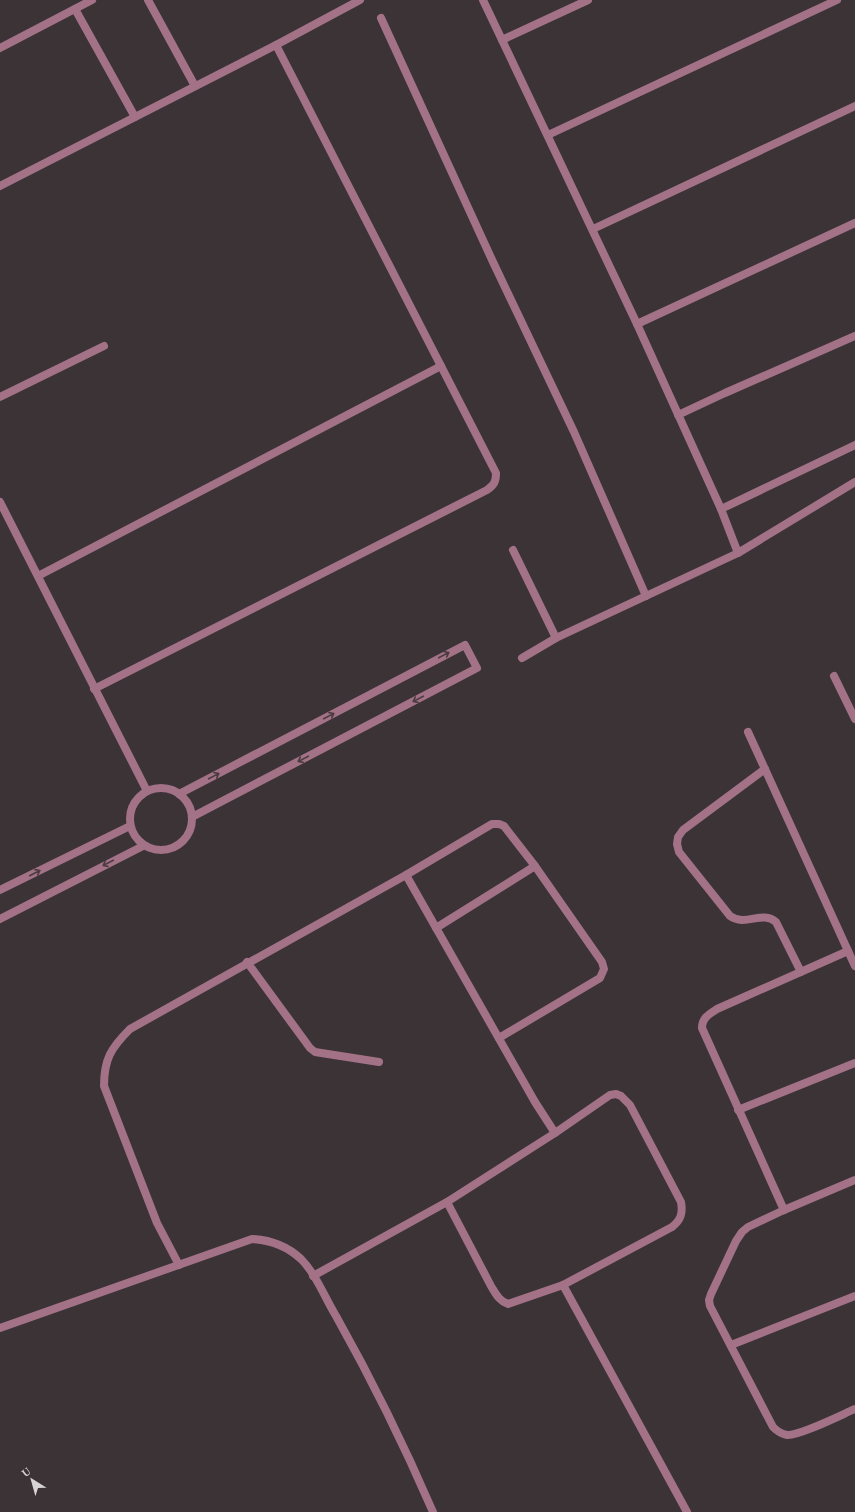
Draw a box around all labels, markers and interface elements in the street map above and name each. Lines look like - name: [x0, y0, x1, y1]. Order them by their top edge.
- one-way arrow: [438, 651, 450, 659]
- one-way arrow: [412, 696, 424, 703]
- one-way arrow: [323, 711, 335, 719]
- one-way arrow: [297, 756, 309, 764]
- one-way arrow: [208, 772, 220, 779]
- one-way arrow: [102, 860, 114, 868]
- one-way arrow: [29, 869, 41, 876]
- north arrow: [12, 1460, 52, 1500]
- text: U: [19, 1465, 33, 1479]

